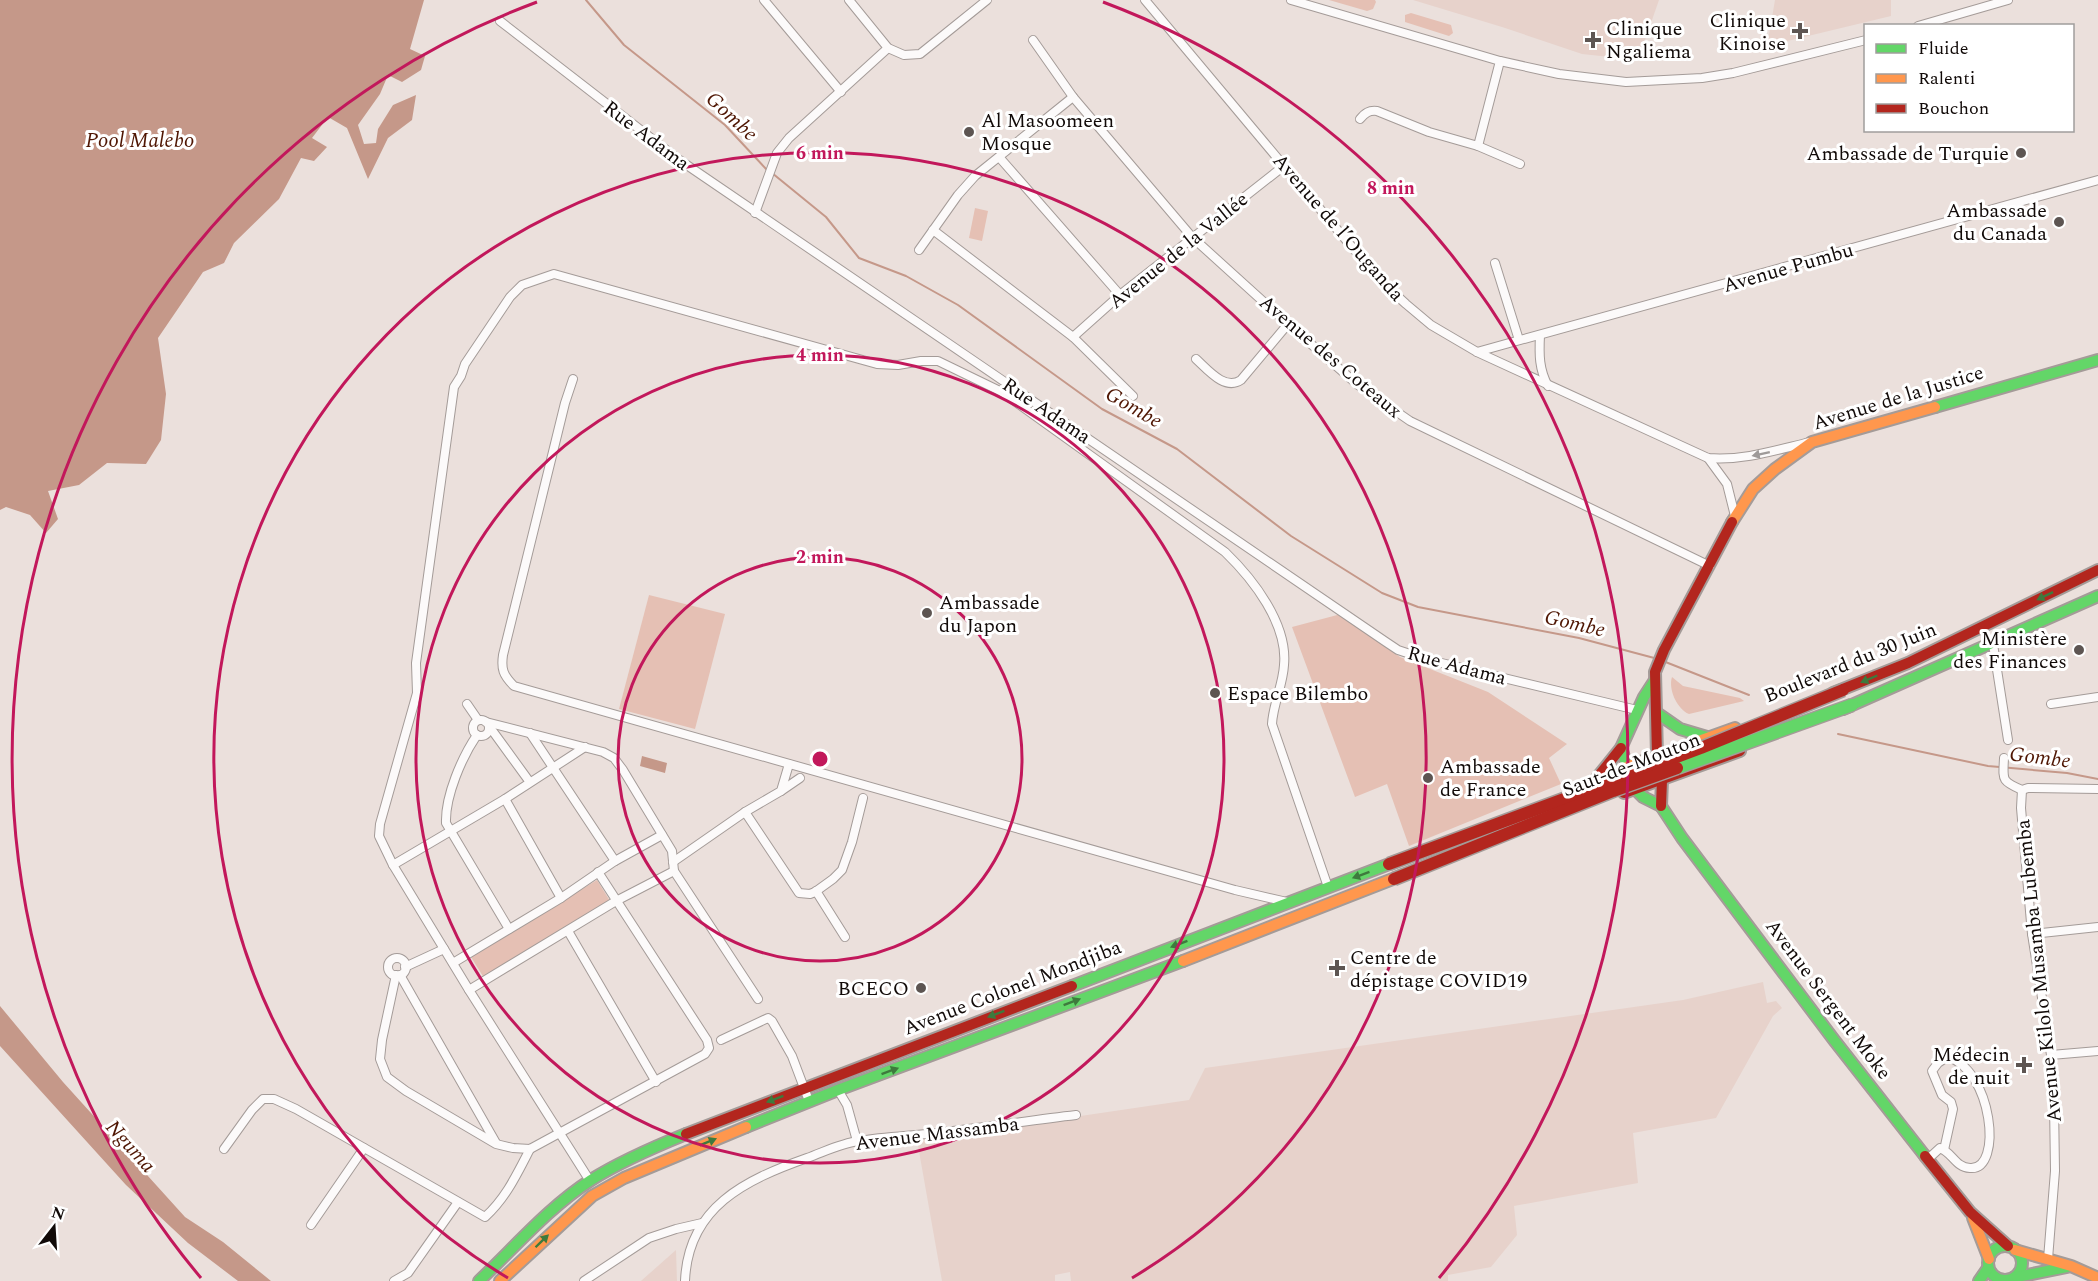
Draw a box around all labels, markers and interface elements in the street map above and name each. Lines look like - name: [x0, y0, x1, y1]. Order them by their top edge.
- place label: Clinique Kinoise: [1709, 6, 1786, 59]
- place label: Clinique Ngaliema: [1606, 14, 1691, 67]
- marker: Clinique Kinoise: [1791, 22, 1809, 40]
- legend: [1864, 24, 2074, 132]
- marker: Clinique Ngaliema: [1584, 31, 1602, 49]
- text: Fluide: [1918, 35, 1969, 62]
- text: Ralenti: [1918, 65, 1975, 92]
- water label: Gombe: [698, 84, 765, 149]
- street label: Rue Adama: [597, 93, 696, 178]
- text: Bouchon: [1918, 95, 1989, 122]
- place label: Al Masoomeen Mosque: [981, 106, 1114, 159]
- water label: Pool Malebo: [86, 125, 194, 157]
- marker: Al Masoomeen Mosque: [962, 125, 976, 139]
- place label: Ambassade de Turquie: [1807, 139, 2009, 169]
- text: 6 min: [796, 140, 844, 167]
- marker: Ambassade de Turquie: [2014, 146, 2028, 160]
- street label: Avenue de l’Ouganda: [1265, 147, 1411, 309]
- text: 8 min: [1367, 175, 1415, 202]
- street label: Avenue de la Vallée: [1102, 185, 1255, 317]
- place label: Ambassade du Canada: [1946, 196, 2047, 249]
- marker: Ambassade du Canada: [2052, 215, 2066, 229]
- street label: Avenue Pumbu: [1720, 235, 1857, 301]
- street label: Avenue des Coteaux: [1252, 288, 1408, 426]
- text: 4 min: [796, 342, 844, 369]
- street label: Avenue de la Justice: [1809, 358, 1988, 438]
- street label: Rue Adama: [996, 370, 1097, 452]
- water label: Gombe: [1099, 379, 1168, 437]
- one-way arrow: [1751, 450, 1770, 459]
- text: 2 min: [796, 544, 844, 571]
- place label: Ambassade du Japon: [939, 588, 1040, 641]
- one-way arrow: [2037, 591, 2054, 600]
- water label: Gombe: [1541, 601, 1608, 646]
- marker: Ambassade du Japon: [920, 606, 934, 620]
- street label: Boulevard du 30 Juin: [1760, 615, 1941, 711]
- place label: Ministère des Finances: [1953, 624, 2067, 677]
- street label: Rue Adama: [1404, 638, 1510, 694]
- marker: Ministère des Finances: [2072, 643, 2086, 657]
- one-way arrow: [1860, 674, 1878, 684]
- place label: Espace Bilembo: [1227, 679, 1368, 709]
- marker: Espace Bilembo: [1208, 686, 1222, 700]
- street label: Saut-de-Mouton: [1558, 725, 1705, 805]
- water label: Gombe: [2007, 738, 2072, 778]
- centre of rings: [810, 749, 830, 769]
- place label: Ambassade de France: [1440, 752, 1541, 805]
- marker: Ambassade de France: [1421, 771, 1435, 785]
- street label: Avenue Kilolo Musamba Lubemba: [2008, 818, 2070, 1124]
- one-way arrow: [1352, 871, 1370, 880]
- street label: Avenue Sergent Moke: [1758, 913, 1899, 1086]
- street label: Avenue Colonel Mondjiba: [899, 932, 1126, 1043]
- one-way arrow: [1169, 939, 1187, 949]
- place label: Centre de dépistage COVID19: [1350, 943, 1527, 996]
- marker: Centre de dépistage COVID19: [1328, 959, 1346, 977]
- place label: BCECO: [838, 974, 909, 1004]
- marker: BCECO: [914, 981, 928, 995]
- one-way arrow: [1063, 997, 1081, 1006]
- one-way arrow: [987, 1009, 1005, 1019]
- place label: Médecin de nuit: [1933, 1040, 2010, 1093]
- marker: Médecin de nuit: [2015, 1056, 2033, 1074]
- one-way arrow: [881, 1066, 899, 1076]
- one-way arrow: [766, 1094, 784, 1104]
- street label: Avenue Massamba: [853, 1109, 1021, 1159]
- water label: Nguma: [97, 1113, 163, 1181]
- one-way arrow: [699, 1137, 717, 1146]
- north arrow: [24, 1197, 84, 1257]
- text: N: [48, 1200, 68, 1227]
- one-way arrow: [535, 1234, 549, 1248]

